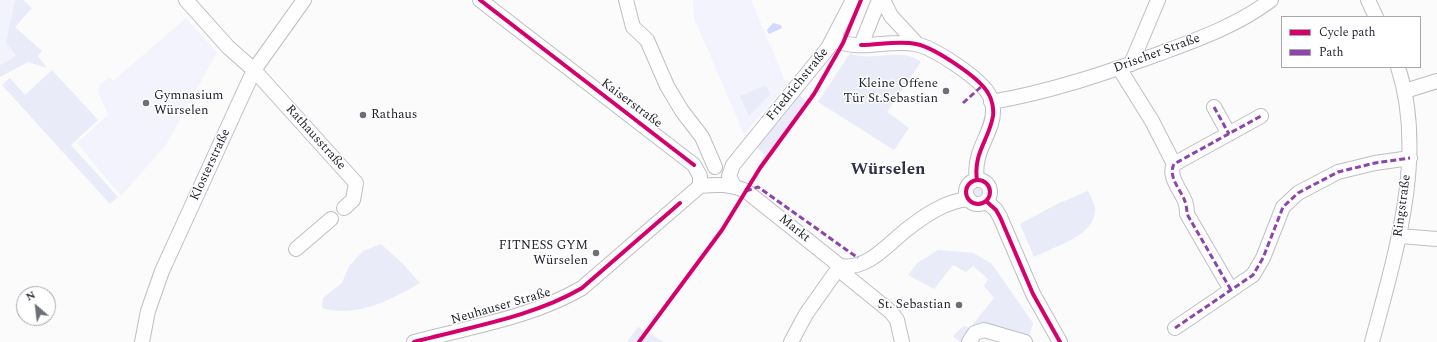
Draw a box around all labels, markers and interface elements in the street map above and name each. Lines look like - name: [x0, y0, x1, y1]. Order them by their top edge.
- legend: [1281, 16, 1421, 68]
- text: Cycle path: [1319, 23, 1376, 42]
- street label: Drischer Straße: [1112, 31, 1202, 77]
- text: Path: [1319, 43, 1344, 62]
- street label: Friedrichstraße: [764, 45, 832, 125]
- street label: Kaiserstraße: [597, 76, 665, 132]
- place label: Kleine Offene Tür St.Sebastian: [844, 76, 938, 107]
- marker: Kleine Offene Tür St.Sebastian: [941, 86, 951, 96]
- place label: Gymnasium Würselen: [154, 88, 223, 119]
- marker: Gymnasium Würselen: [141, 98, 151, 108]
- street label: Rathausstraße: [282, 102, 348, 174]
- place label: Rathaus: [371, 107, 417, 123]
- marker: Rathaus: [358, 110, 368, 120]
- street label: Klosterstraße: [188, 127, 234, 203]
- district label: Würselen: [850, 161, 926, 181]
- street label: Ringstraße: [1391, 174, 1415, 238]
- street label: Markt: [775, 212, 813, 246]
- place label: FITNESS GYM Würselen: [499, 238, 588, 269]
- marker: FITNESS GYM Würselen: [591, 248, 601, 258]
- street label: Neuhauser Straße: [449, 285, 553, 329]
- north arrow: [16, 286, 56, 326]
- text: N: [23, 286, 39, 305]
- place label: St. Sebastian: [878, 297, 951, 313]
- marker: St. Sebastian: [954, 300, 964, 310]

